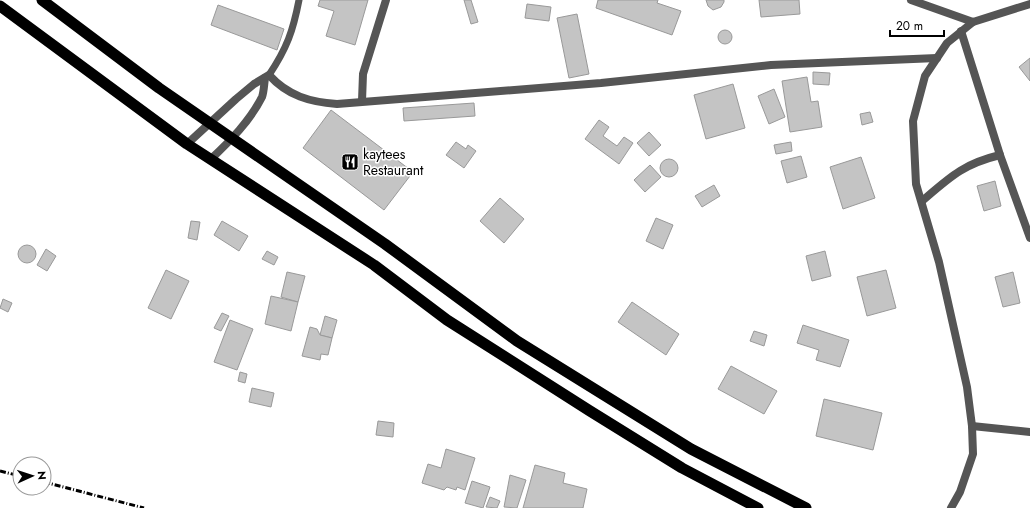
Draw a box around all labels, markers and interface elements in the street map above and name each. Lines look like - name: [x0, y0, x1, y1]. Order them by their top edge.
- scale bar: [890, 12, 944, 38]
- text: 20 m: [896, 17, 923, 35]
- place label: kaytees Restaurant: [363, 144, 424, 180]
- restaurant icon: kaytees Restaurant: [340, 152, 360, 172]
- north arrow: [12, 456, 52, 496]
- text: N: [34, 471, 50, 480]

